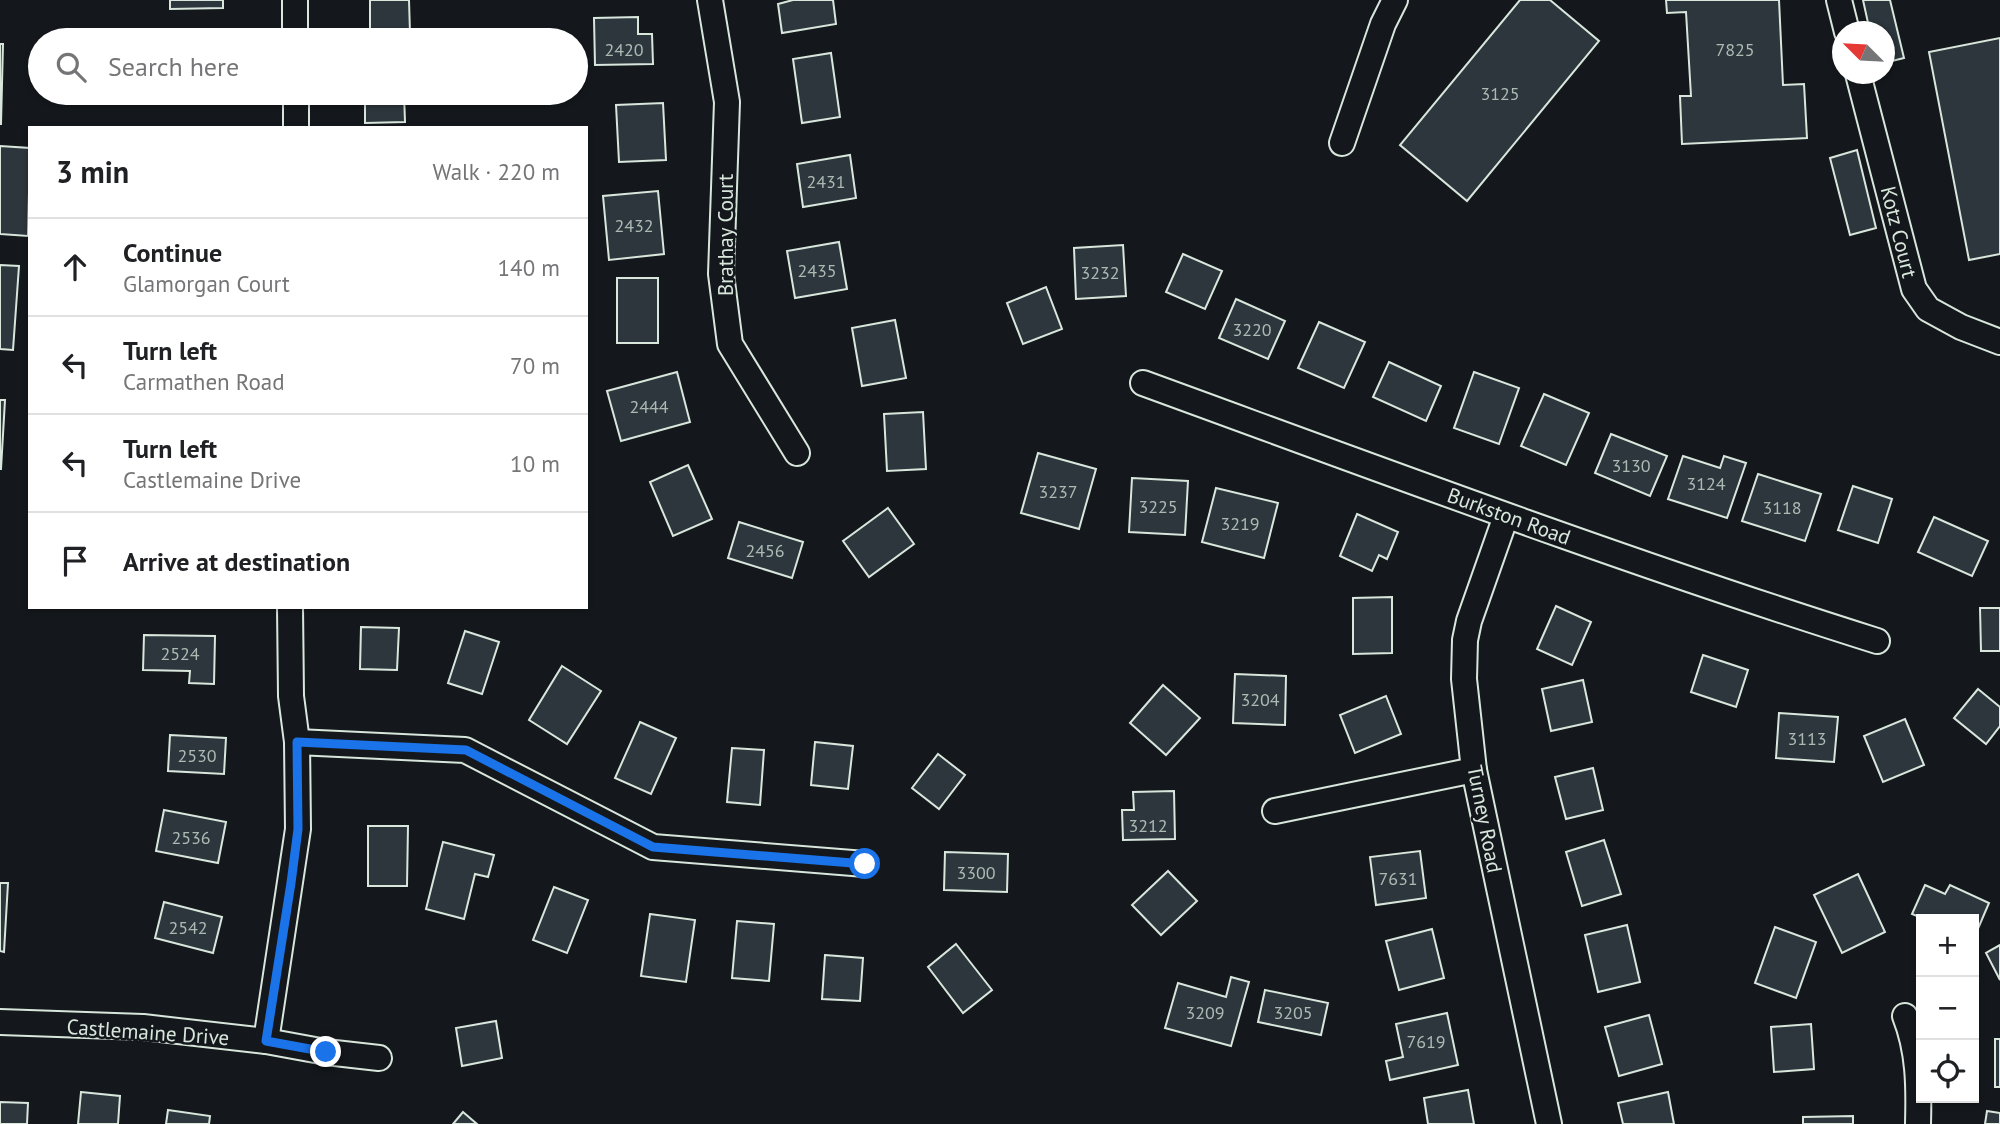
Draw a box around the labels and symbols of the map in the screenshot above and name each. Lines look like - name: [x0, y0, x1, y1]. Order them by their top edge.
- north arrow: [1832, 21, 1895, 84]
- house number: 2420: [604, 38, 644, 61]
- house number: 7825: [1715, 38, 1755, 61]
- house number: 3125: [1480, 82, 1520, 105]
- house number: 2431: [806, 170, 846, 193]
- street label: Brathay Court: [712, 174, 739, 296]
- street label: Kotz Court: [1875, 183, 1923, 281]
- house number: 2432: [614, 214, 654, 237]
- house number: 2435: [797, 259, 837, 282]
- house number: 3232: [1080, 261, 1120, 284]
- house number: 3220: [1232, 318, 1272, 341]
- house number: 2444: [629, 395, 669, 418]
- house number: 3130: [1611, 454, 1651, 477]
- house number: 3124: [1686, 472, 1726, 495]
- house number: 3237: [1038, 480, 1078, 503]
- street label: Burkston Road: [1444, 481, 1574, 551]
- house number: 3225: [1138, 495, 1178, 518]
- house number: 3118: [1762, 496, 1802, 519]
- house number: 3219: [1220, 512, 1260, 535]
- house number: 2456: [745, 539, 785, 562]
- house number: 2524: [160, 642, 200, 665]
- house number: 3204: [1240, 688, 1280, 711]
- house number: 3113: [1787, 727, 1827, 750]
- house number: 2530: [177, 744, 217, 767]
- street label: Turney Road: [1461, 763, 1509, 875]
- house number: 3212: [1128, 814, 1168, 837]
- house number: 2536: [171, 826, 211, 849]
- route start: [849, 848, 880, 879]
- house number: 3300: [956, 861, 996, 884]
- house number: 7631: [1378, 867, 1418, 890]
- house number: 2542: [168, 916, 208, 939]
- house number: 3209: [1185, 1001, 1225, 1024]
- house number: 3205: [1273, 1001, 1313, 1024]
- street label: Castlemaine Drive: [66, 1013, 230, 1051]
- house number: 7619: [1406, 1030, 1446, 1053]
- route end: [310, 1036, 341, 1067]

